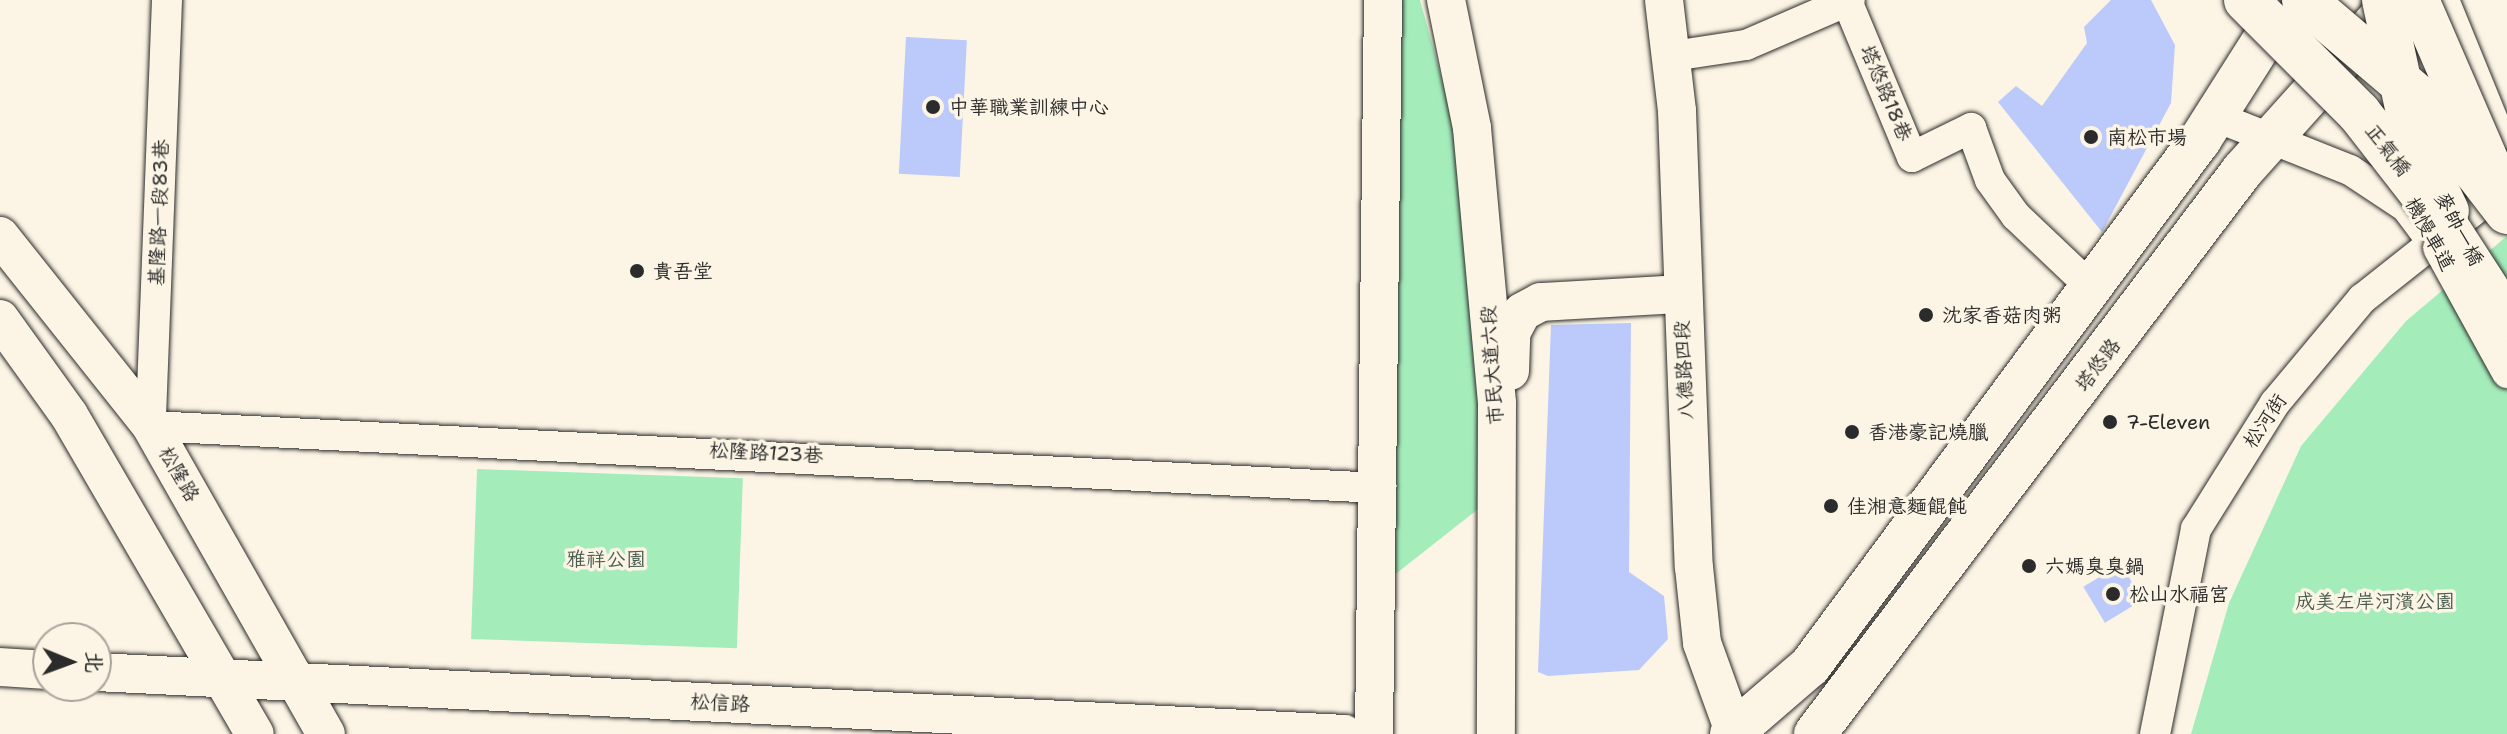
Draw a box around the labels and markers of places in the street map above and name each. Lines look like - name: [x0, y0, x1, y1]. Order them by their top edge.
- place label: 中華職業訓練中心: [949, 95, 1109, 119]
- marker: 中華職業訓練中心: [924, 98, 942, 116]
- place label: 南松市場: [2107, 125, 2187, 149]
- marker: 南松市場: [2082, 128, 2100, 146]
- place label: 貴吾堂: [653, 259, 713, 283]
- marker: 貴吾堂: [628, 262, 646, 280]
- place label: 沈家香菇肉粥: [1942, 303, 2062, 327]
- marker: 沈家香菇肉粥: [1917, 306, 1935, 324]
- place label: 7-Eleven: [2126, 410, 2210, 434]
- marker: 7-Eleven: [2101, 413, 2119, 431]
- place label: 香港豪記燒臘: [1868, 420, 1988, 444]
- marker: 香港豪記燒臘: [1843, 423, 1861, 441]
- place label: 佳湘意麵餛飩: [1847, 494, 1967, 518]
- marker: 佳湘意麵餛飩: [1822, 497, 1840, 515]
- place label: 六媽臭臭鍋: [2045, 554, 2145, 578]
- marker: 六媽臭臭鍋: [2020, 557, 2038, 575]
- place label: 松山水福宮: [2129, 582, 2229, 606]
- marker: 松山水福宮: [2104, 585, 2122, 603]

